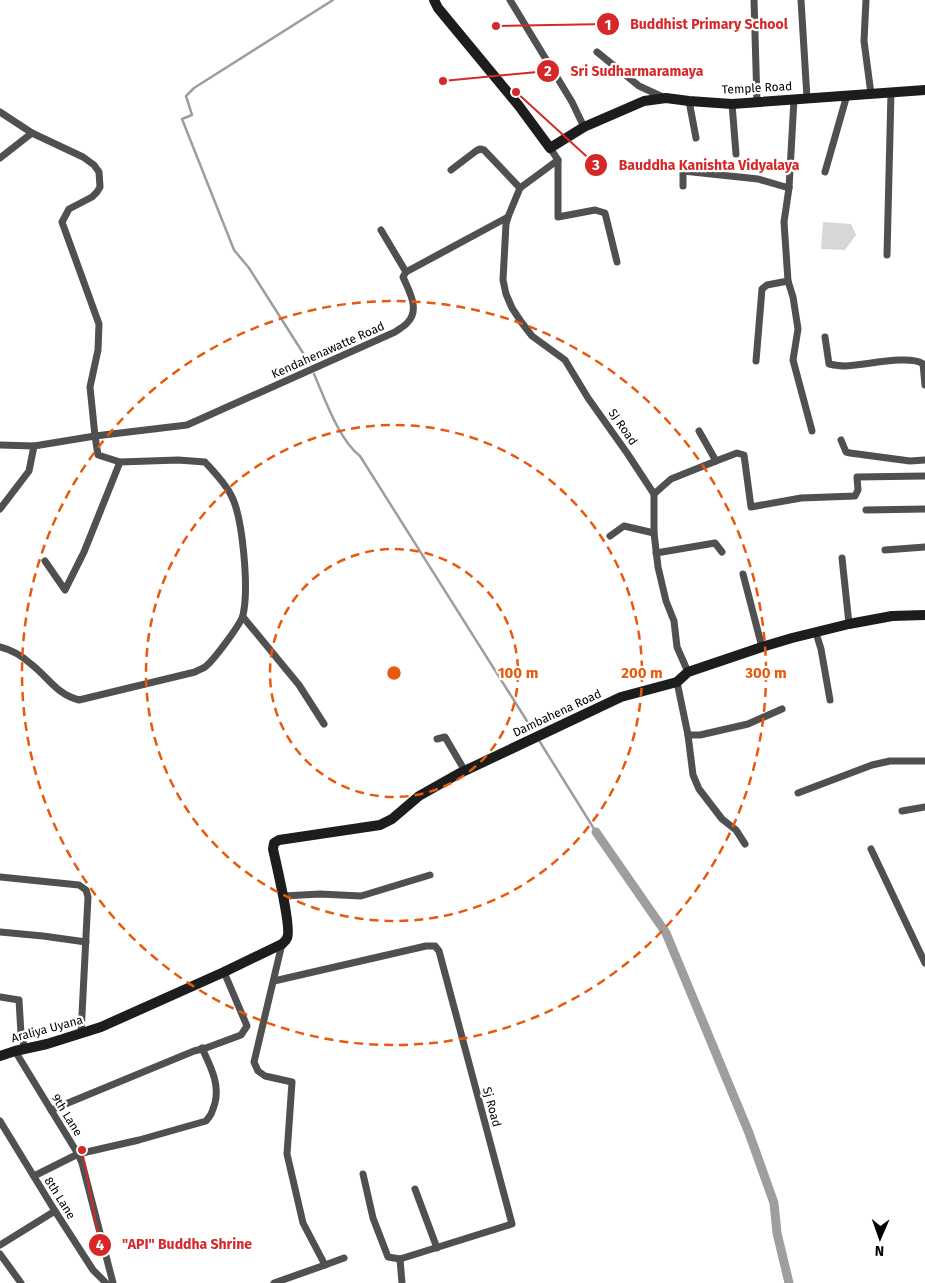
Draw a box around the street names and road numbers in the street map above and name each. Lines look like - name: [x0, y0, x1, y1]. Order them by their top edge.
- street label: Temple Road: [722, 79, 792, 97]
- street label: Kendahenawatte Road: [269, 319, 387, 381]
- street label: SJ Road: [606, 406, 640, 448]
- street label: Dambahena Road: [511, 686, 603, 740]
- street label: Araliya Uyana: [10, 1013, 84, 1045]
- street label: Sj Road: [480, 1085, 504, 1129]
- street label: 9th Lane: [49, 1091, 85, 1139]
- street label: 8th Lane: [42, 1174, 78, 1222]

